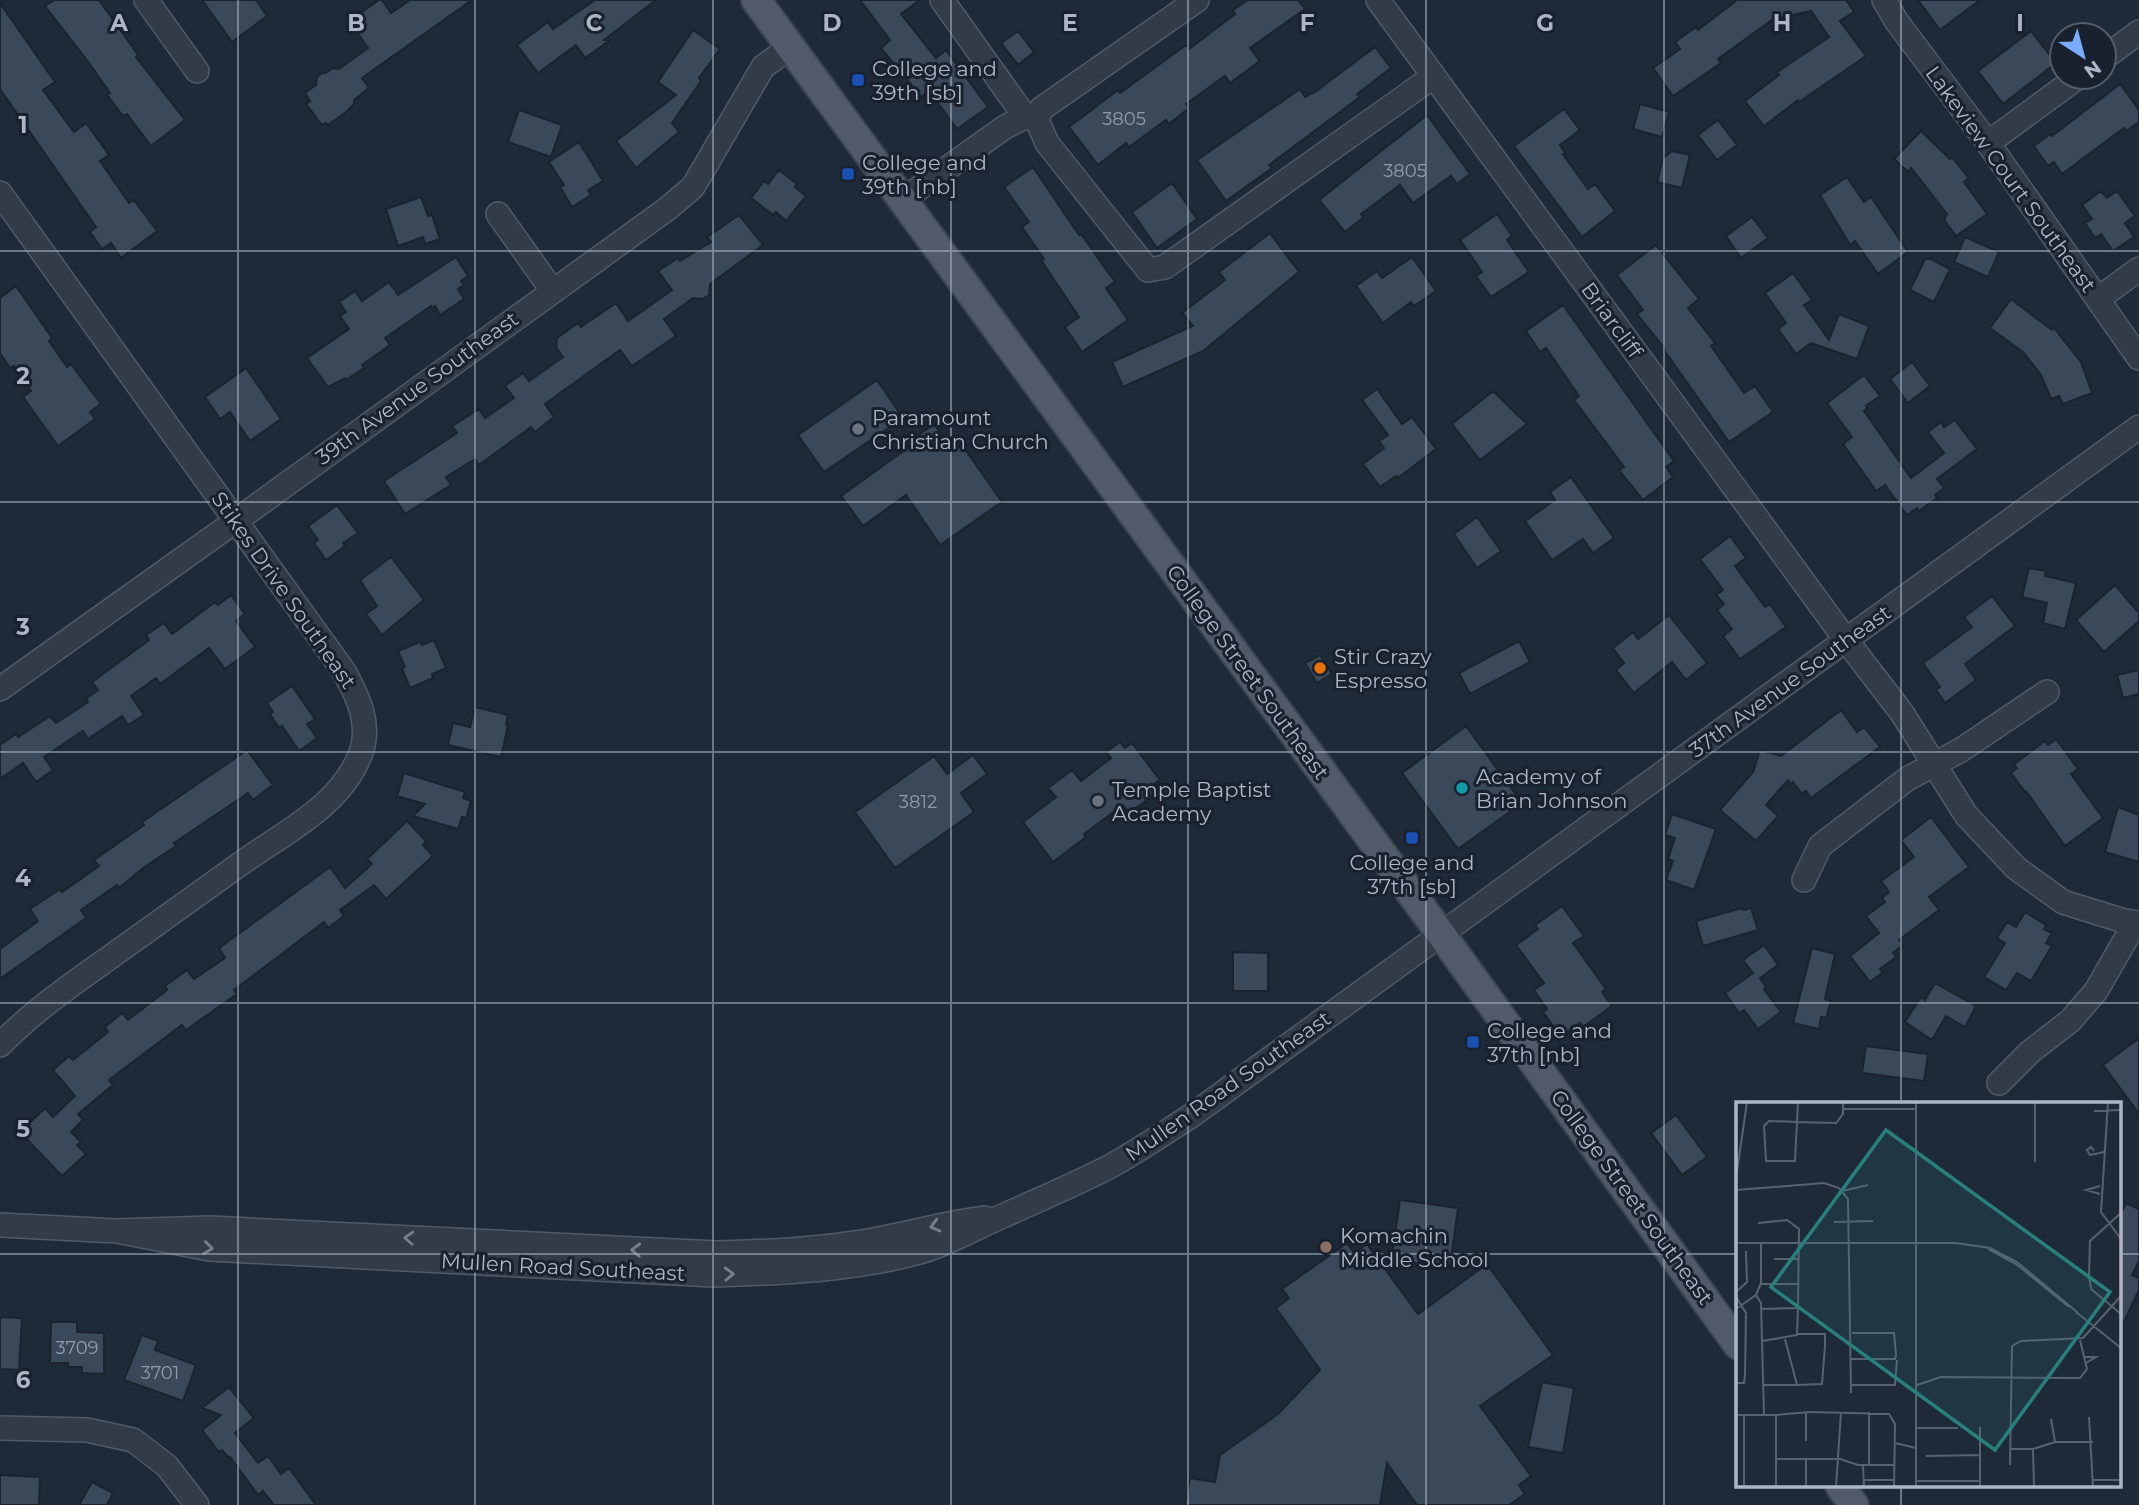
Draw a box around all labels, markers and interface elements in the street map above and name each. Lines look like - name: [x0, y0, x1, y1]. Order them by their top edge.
- text: A: [109, 9, 128, 37]
- text: B: [347, 9, 365, 37]
- text: C: [586, 9, 603, 37]
- text: D: [823, 9, 842, 37]
- text: E: [1062, 9, 1078, 37]
- text: F: [1300, 9, 1315, 37]
- text: G: [1536, 9, 1554, 37]
- text: H: [1773, 9, 1791, 37]
- text: I: [2016, 9, 2024, 37]
- north arrow: [2048, 21, 2118, 91]
- place label: College and 39th [sb]: [872, 56, 997, 105]
- text: N: [2080, 56, 2106, 83]
- street label: Lakeview Court Southeast: [1920, 61, 2102, 297]
- marker: College and 39th [sb]: [850, 72, 866, 88]
- house number: 3805: [1102, 108, 1146, 130]
- text: 1: [18, 111, 28, 139]
- place label: College and 39th [nb]: [862, 150, 987, 199]
- house number: 3805: [1383, 160, 1427, 182]
- marker: College and 39th [nb]: [840, 166, 856, 182]
- street label: Briarcliff: [1576, 277, 1648, 363]
- street label: 39th Avenue Southeast: [311, 306, 523, 470]
- text: 2: [16, 362, 30, 390]
- place label: Paramount Christian Church: [872, 405, 1049, 454]
- marker: Paramount Christian Church: [850, 421, 866, 437]
- street label: Stikes Drive Southeast: [206, 487, 362, 693]
- street label: College Street Southeast: [1162, 560, 1334, 784]
- street label: 37th Avenue Southeast: [1684, 599, 1896, 763]
- text: 3: [15, 613, 30, 641]
- place label: Stir Crazy Espresso: [1334, 644, 1432, 693]
- marker: Stir Crazy Espresso: [1312, 660, 1328, 676]
- place label: Academy of Brian Johnson: [1476, 764, 1628, 813]
- place label: Temple Baptist Academy: [1112, 777, 1271, 826]
- marker: Academy of Brian Johnson: [1454, 780, 1470, 796]
- house number: 3812: [899, 791, 937, 813]
- marker: Temple Baptist Academy: [1090, 793, 1106, 809]
- marker: College and 37th [sb]: [1404, 830, 1420, 846]
- place label: College and 37th [sb]: [1350, 850, 1474, 899]
- text: 4: [15, 864, 31, 892]
- street label: Mullen Road Southeast: [1121, 1006, 1335, 1166]
- place label: College and 37th [nb]: [1487, 1018, 1612, 1067]
- marker: College and 37th [nb]: [1465, 1034, 1481, 1050]
- street label: College Street Southeast: [1546, 1085, 1718, 1309]
- inset map: [1736, 1102, 2122, 1488]
- text: 5: [16, 1115, 30, 1143]
- one-way arrow: [929, 1218, 941, 1233]
- place label: Komachin Middle School: [1340, 1223, 1489, 1272]
- one-way arrow: [403, 1231, 414, 1246]
- marker: Komachin Middle School: [1318, 1239, 1334, 1255]
- one-way arrow: [202, 1240, 214, 1255]
- one-way arrow: [630, 1242, 641, 1257]
- street label: Mullen Road Southeast: [440, 1248, 686, 1286]
- one-way arrow: [724, 1267, 735, 1282]
- house number: 3709: [55, 1337, 99, 1359]
- house number: 3701: [141, 1362, 179, 1384]
- text: 6: [16, 1366, 31, 1394]

